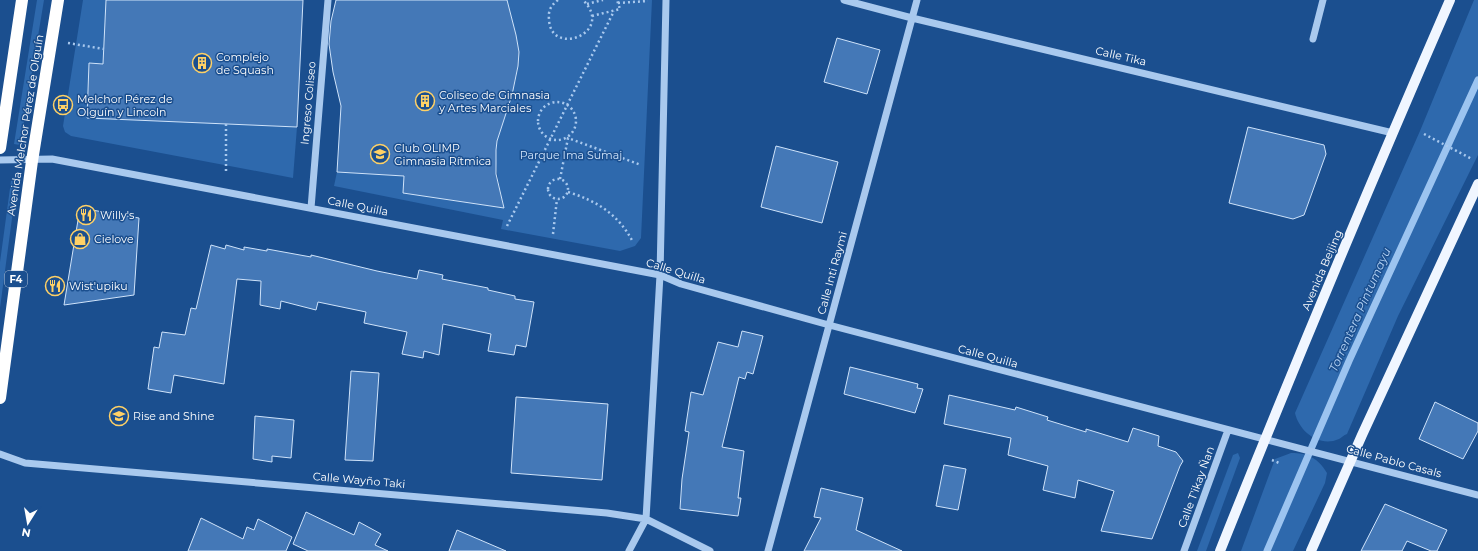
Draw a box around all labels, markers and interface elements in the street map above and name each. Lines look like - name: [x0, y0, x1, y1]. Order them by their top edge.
- street label: Avenida Melchor Pérez de Olguín: [4, 33, 46, 217]
- street label: Calle Tika: [1094, 43, 1148, 69]
- place label: Complejo de Squash: [216, 50, 274, 77]
- building icon: Complejo de Squash: [191, 52, 213, 74]
- street label: Ingreso Coliseo: [297, 61, 319, 145]
- place label: Coliseo de Gimnasia y Artes Marciales: [438, 88, 550, 115]
- building icon: Coliseo de Gimnasia y Artes Marciales: [414, 90, 436, 112]
- place label: Melchor Pérez de Olguín y Lincoln: [77, 92, 173, 119]
- bus stop icon: Melchor Pérez de Olguín y Lincoln: [52, 94, 74, 116]
- place label: Club OLIMP Gimnasia Rítmica: [394, 141, 491, 168]
- school or university icon: Club OLIMP Gimnasia Rítmica: [369, 143, 391, 165]
- park label: Parque Ima Sumaj: [520, 148, 622, 162]
- street label: Calle Quilla: [326, 193, 390, 219]
- restaurant icon: Willy's: [75, 204, 97, 226]
- place label: Willy's: [100, 208, 135, 222]
- shop icon: Cielove: [69, 228, 91, 250]
- street label: Avenida Beijing: [1299, 228, 1345, 312]
- street label: Calle Inti Raymi: [814, 230, 850, 316]
- place label: Cielove: [94, 232, 134, 246]
- water label: Torrentera Pintumayu: [1325, 245, 1394, 374]
- street label: Calle Quilla: [644, 255, 708, 287]
- road number: F4: [5, 271, 27, 287]
- restaurant icon: Wist'upiku: [44, 275, 66, 297]
- place label: Wist'upiku: [69, 279, 128, 293]
- street label: Calle Quilla: [956, 341, 1020, 371]
- school or university icon: Rise and Shine: [108, 405, 130, 427]
- place label: Rise and Shine: [133, 409, 215, 423]
- street label: Calle Pablo Casals: [1345, 441, 1444, 481]
- street label: Calle T'ikay Ñan: [1175, 444, 1217, 530]
- street label: Calle Wayño Taki: [312, 469, 406, 491]
- north arrow: [8, 503, 48, 543]
- text: N: [20, 525, 32, 541]

